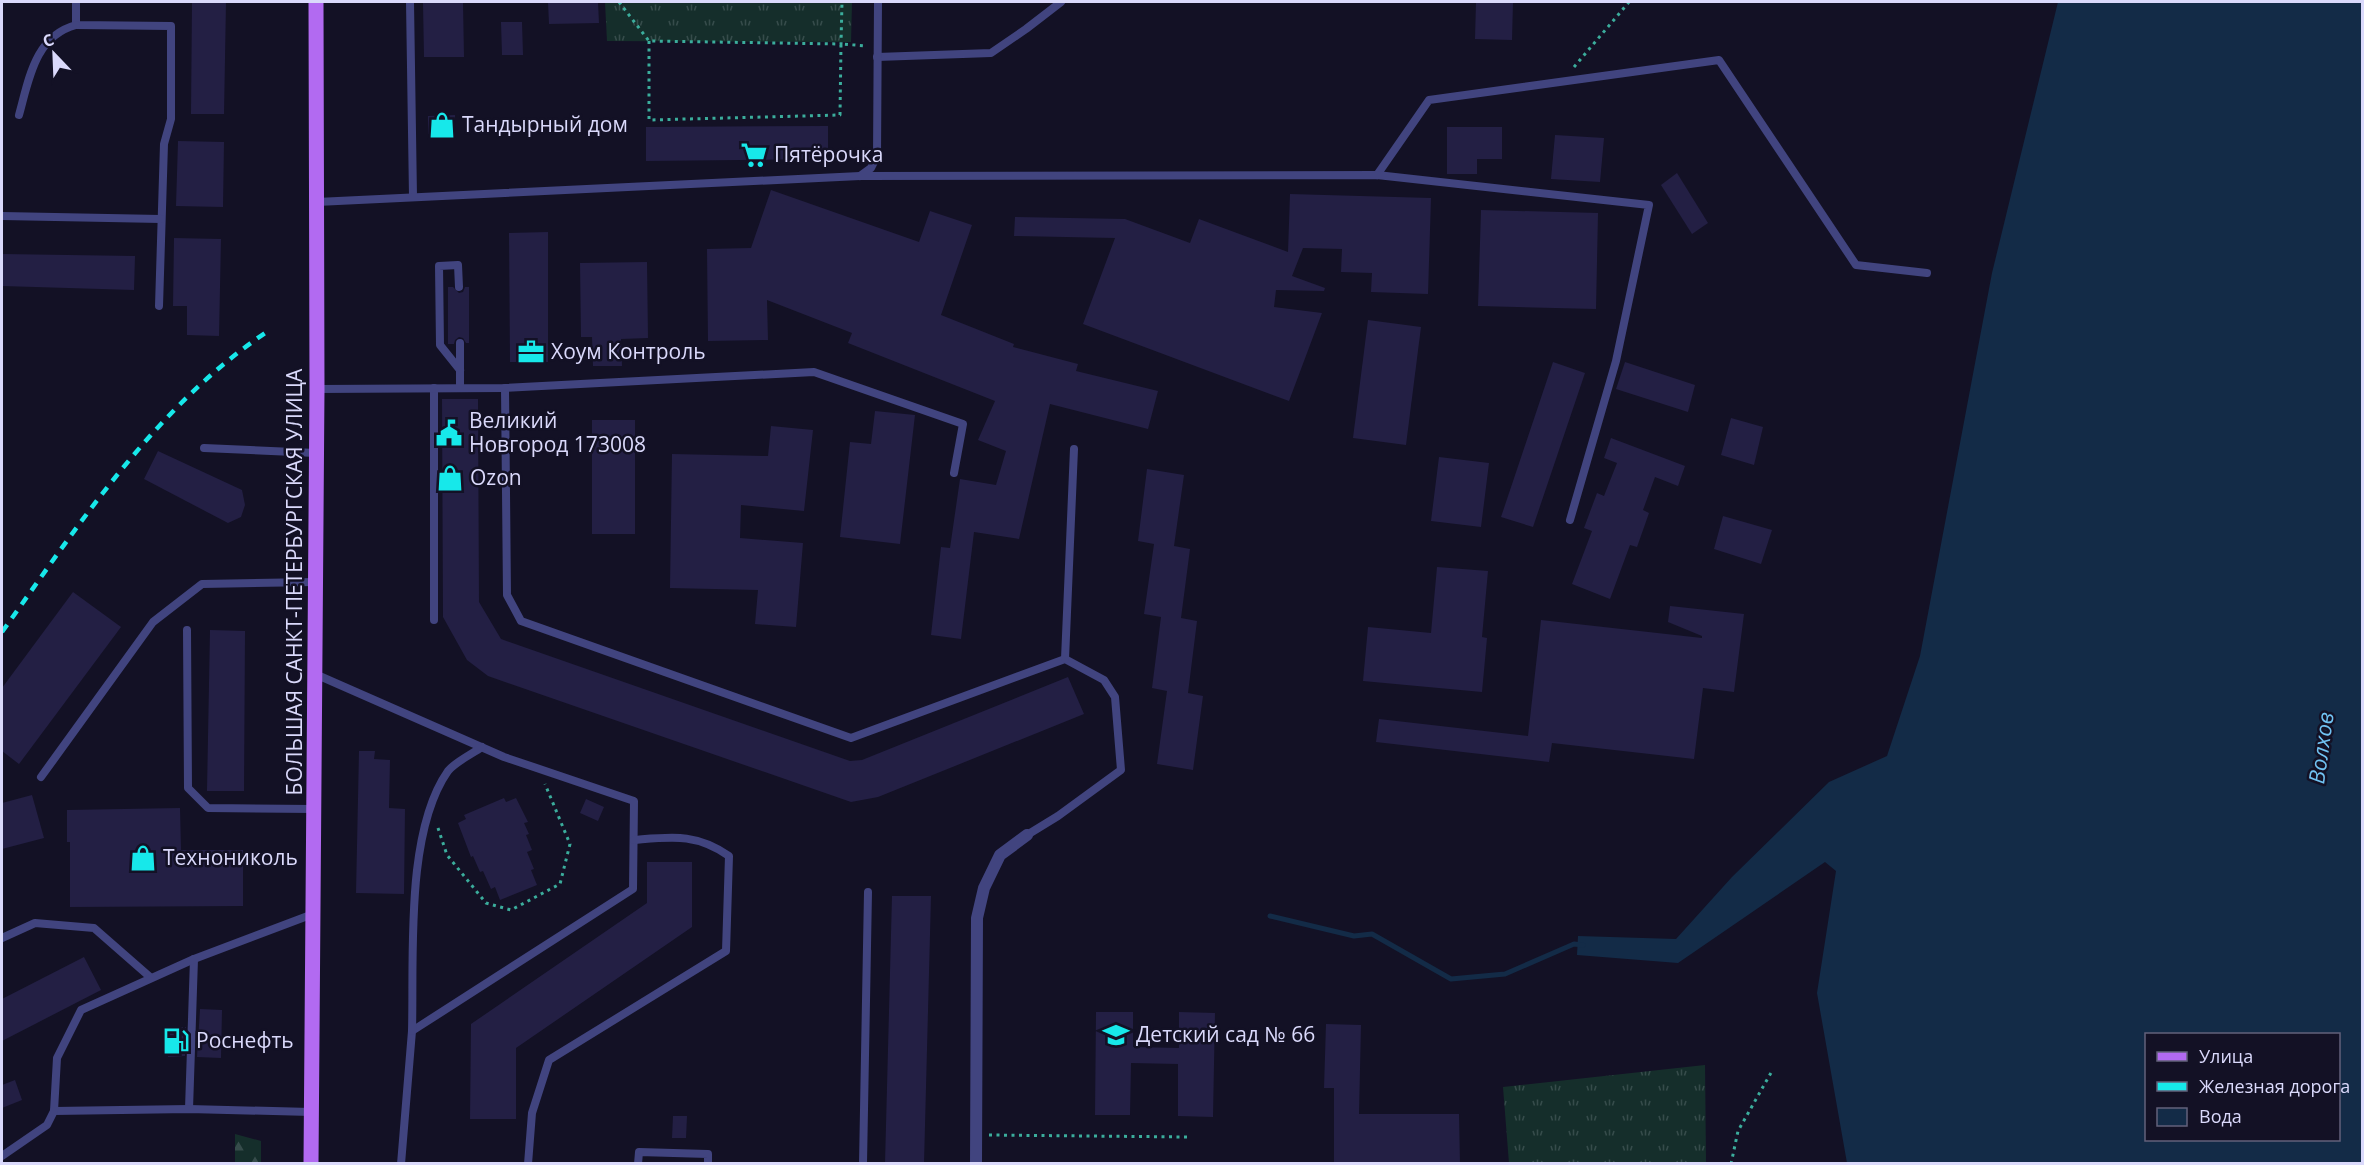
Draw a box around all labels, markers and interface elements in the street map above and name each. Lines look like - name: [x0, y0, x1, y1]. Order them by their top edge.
- north arrow: [24, 24, 84, 84]
- text: С: [39, 28, 57, 52]
- shop icon: Тандырный дом: [427, 110, 457, 140]
- place label: Тандырный дом: [462, 110, 628, 138]
- supermarket icon: Пятёрочка: [739, 140, 769, 170]
- place label: Пятёрочка: [774, 140, 883, 168]
- office icon: Хоум Контроль: [516, 337, 546, 367]
- place label: Хоум Контроль: [551, 337, 706, 365]
- street label: БОЛЬШАЯ САНКТ-ПЕТЕРБУРГСКАЯ УЛИЦА: [280, 368, 308, 795]
- place label: Великий Новгород 173008: [469, 406, 646, 458]
- public building icon: Великий Новгород 173008: [434, 418, 464, 448]
- shop icon: Ozon: [435, 463, 465, 493]
- place label: Ozon: [470, 463, 522, 491]
- water label: Волхов: [2300, 710, 2340, 786]
- shop icon: Технониколь: [128, 843, 158, 873]
- place label: Технониколь: [163, 843, 298, 871]
- school or university icon: Детский сад № 66: [1101, 1020, 1131, 1050]
- place label: Детский сад № 66: [1136, 1020, 1315, 1048]
- fuel station icon: Роснефть: [161, 1026, 191, 1056]
- place label: Роснефть: [196, 1026, 294, 1054]
- legend: [2145, 1033, 2340, 1141]
- text: Улица: [2199, 1044, 2253, 1068]
- text: Железная дорога: [2199, 1074, 2350, 1098]
- text: Вода: [2199, 1104, 2242, 1128]

